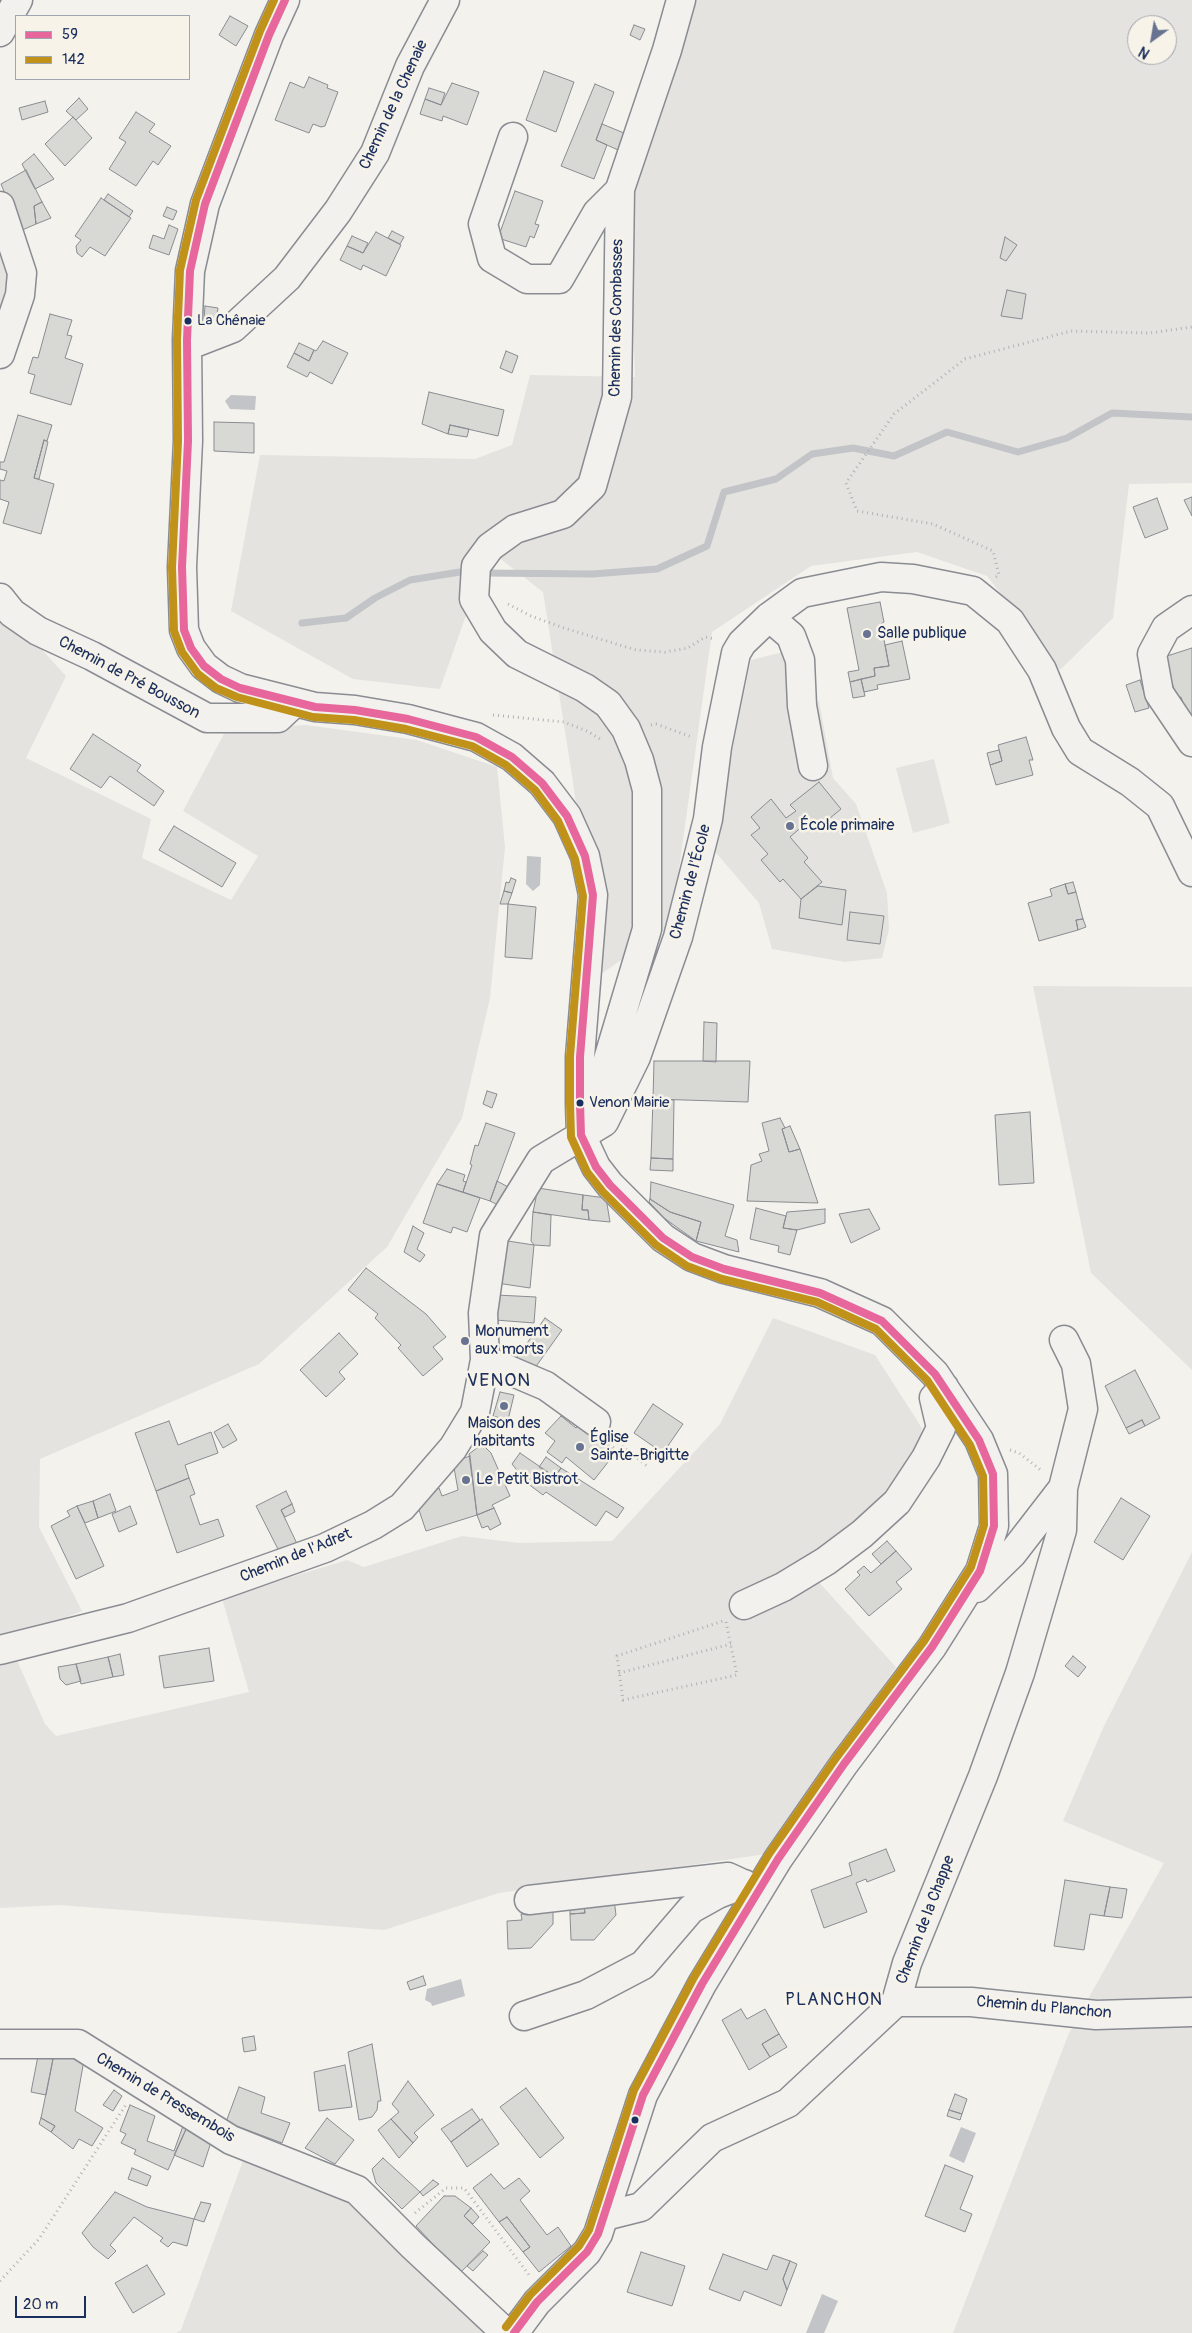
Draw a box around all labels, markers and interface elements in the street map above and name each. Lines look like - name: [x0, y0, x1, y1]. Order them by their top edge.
- legend: [15, 15, 190, 80]
- north arrow: [1127, 15, 1177, 65]
- text: 59: [62, 25, 78, 44]
- street label: Chemin de la Chenaie: [356, 37, 432, 173]
- text: N: [1136, 43, 1153, 62]
- text: 142: [62, 50, 85, 69]
- street label: Chemin des Combasses: [606, 239, 628, 397]
- place label: La Chênaie: [197, 312, 266, 330]
- marker: La Chênaie: [183, 316, 193, 326]
- place label: Salle publique: [877, 624, 966, 644]
- marker: Salle publique: [861, 628, 873, 640]
- street label: Chemin de Pré Bousson: [55, 633, 203, 723]
- place label: École primaire: [800, 816, 894, 836]
- marker: École primaire: [784, 820, 796, 832]
- street label: Chemin de l'École: [666, 822, 716, 942]
- place label: Venon Mairie: [589, 1094, 669, 1112]
- marker: Venon Mairie: [575, 1098, 585, 1108]
- place label: Monument aux morts: [475, 1322, 549, 1360]
- marker: Monument aux morts: [459, 1335, 471, 1347]
- district label: VENON: [466, 1370, 532, 1392]
- marker: Maison des habitants: [498, 1400, 510, 1412]
- place label: Maison des habitants: [468, 1414, 540, 1452]
- place label: Église Sainte-Brigitte: [590, 1428, 689, 1466]
- marker: Église Sainte-Brigitte: [574, 1441, 586, 1453]
- place label: Le Petit Bistrot: [476, 1470, 578, 1490]
- marker: Le Petit Bistrot: [460, 1474, 472, 1486]
- street label: Chemin de l'Adret: [237, 1525, 355, 1587]
- street label: Chemin de la Chappe: [893, 1853, 959, 1987]
- district label: PLANCHON: [784, 1989, 884, 2011]
- street label: Chemin du Planchon: [976, 1993, 1112, 2023]
- street label: Chemin de Pressembois: [92, 2049, 238, 2147]
- unlabelled marker: [630, 2115, 640, 2125]
- scale bar: [18, 2286, 89, 2318]
- text: 20 m: [23, 2295, 58, 2314]

